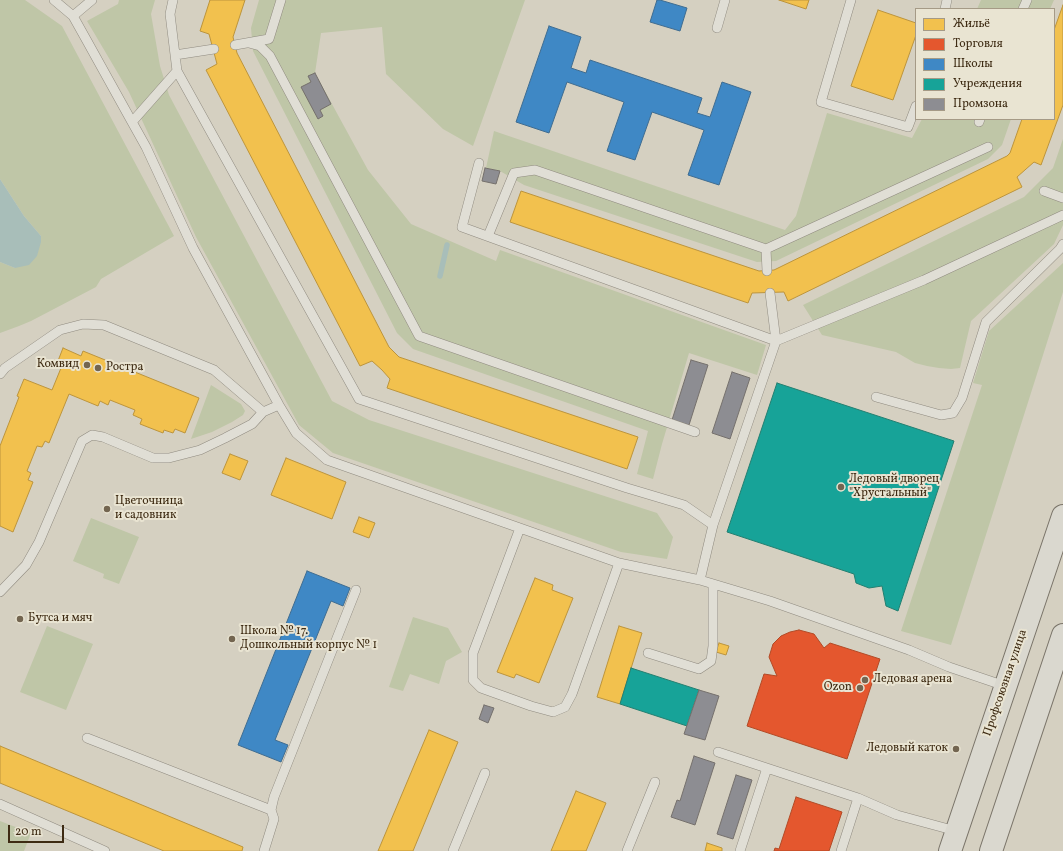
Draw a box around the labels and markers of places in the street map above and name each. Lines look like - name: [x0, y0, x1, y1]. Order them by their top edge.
- place label: Комвид: [37, 358, 79, 372]
- marker: Комвид: [82, 360, 92, 370]
- place label: Ростра: [106, 361, 143, 375]
- marker: Ростра: [93, 363, 103, 373]
- place label: Ледовый дворец "Хрустальный": [849, 473, 940, 501]
- marker: Ледовый дворец "Хрустальный": [836, 482, 846, 492]
- place label: Цветочница и садовник: [115, 495, 183, 523]
- marker: Цветочница и садовник: [102, 504, 112, 514]
- place label: Бутса и мяч: [28, 612, 92, 626]
- marker: Бутса и мяч: [15, 614, 25, 624]
- place label: Школа № 17. Дошкольный корпус № 1: [240, 625, 377, 653]
- marker: Школа № 17. Дошкольный корпус № 1: [227, 634, 237, 644]
- place label: Ледовая арена: [873, 673, 952, 687]
- marker: Ледовая арена: [860, 675, 870, 685]
- place label: Ozon: [824, 681, 852, 695]
- marker: Ozon: [855, 683, 865, 693]
- place label: Ледовый каток: [866, 742, 948, 756]
- marker: Ледовый каток: [951, 744, 961, 754]

